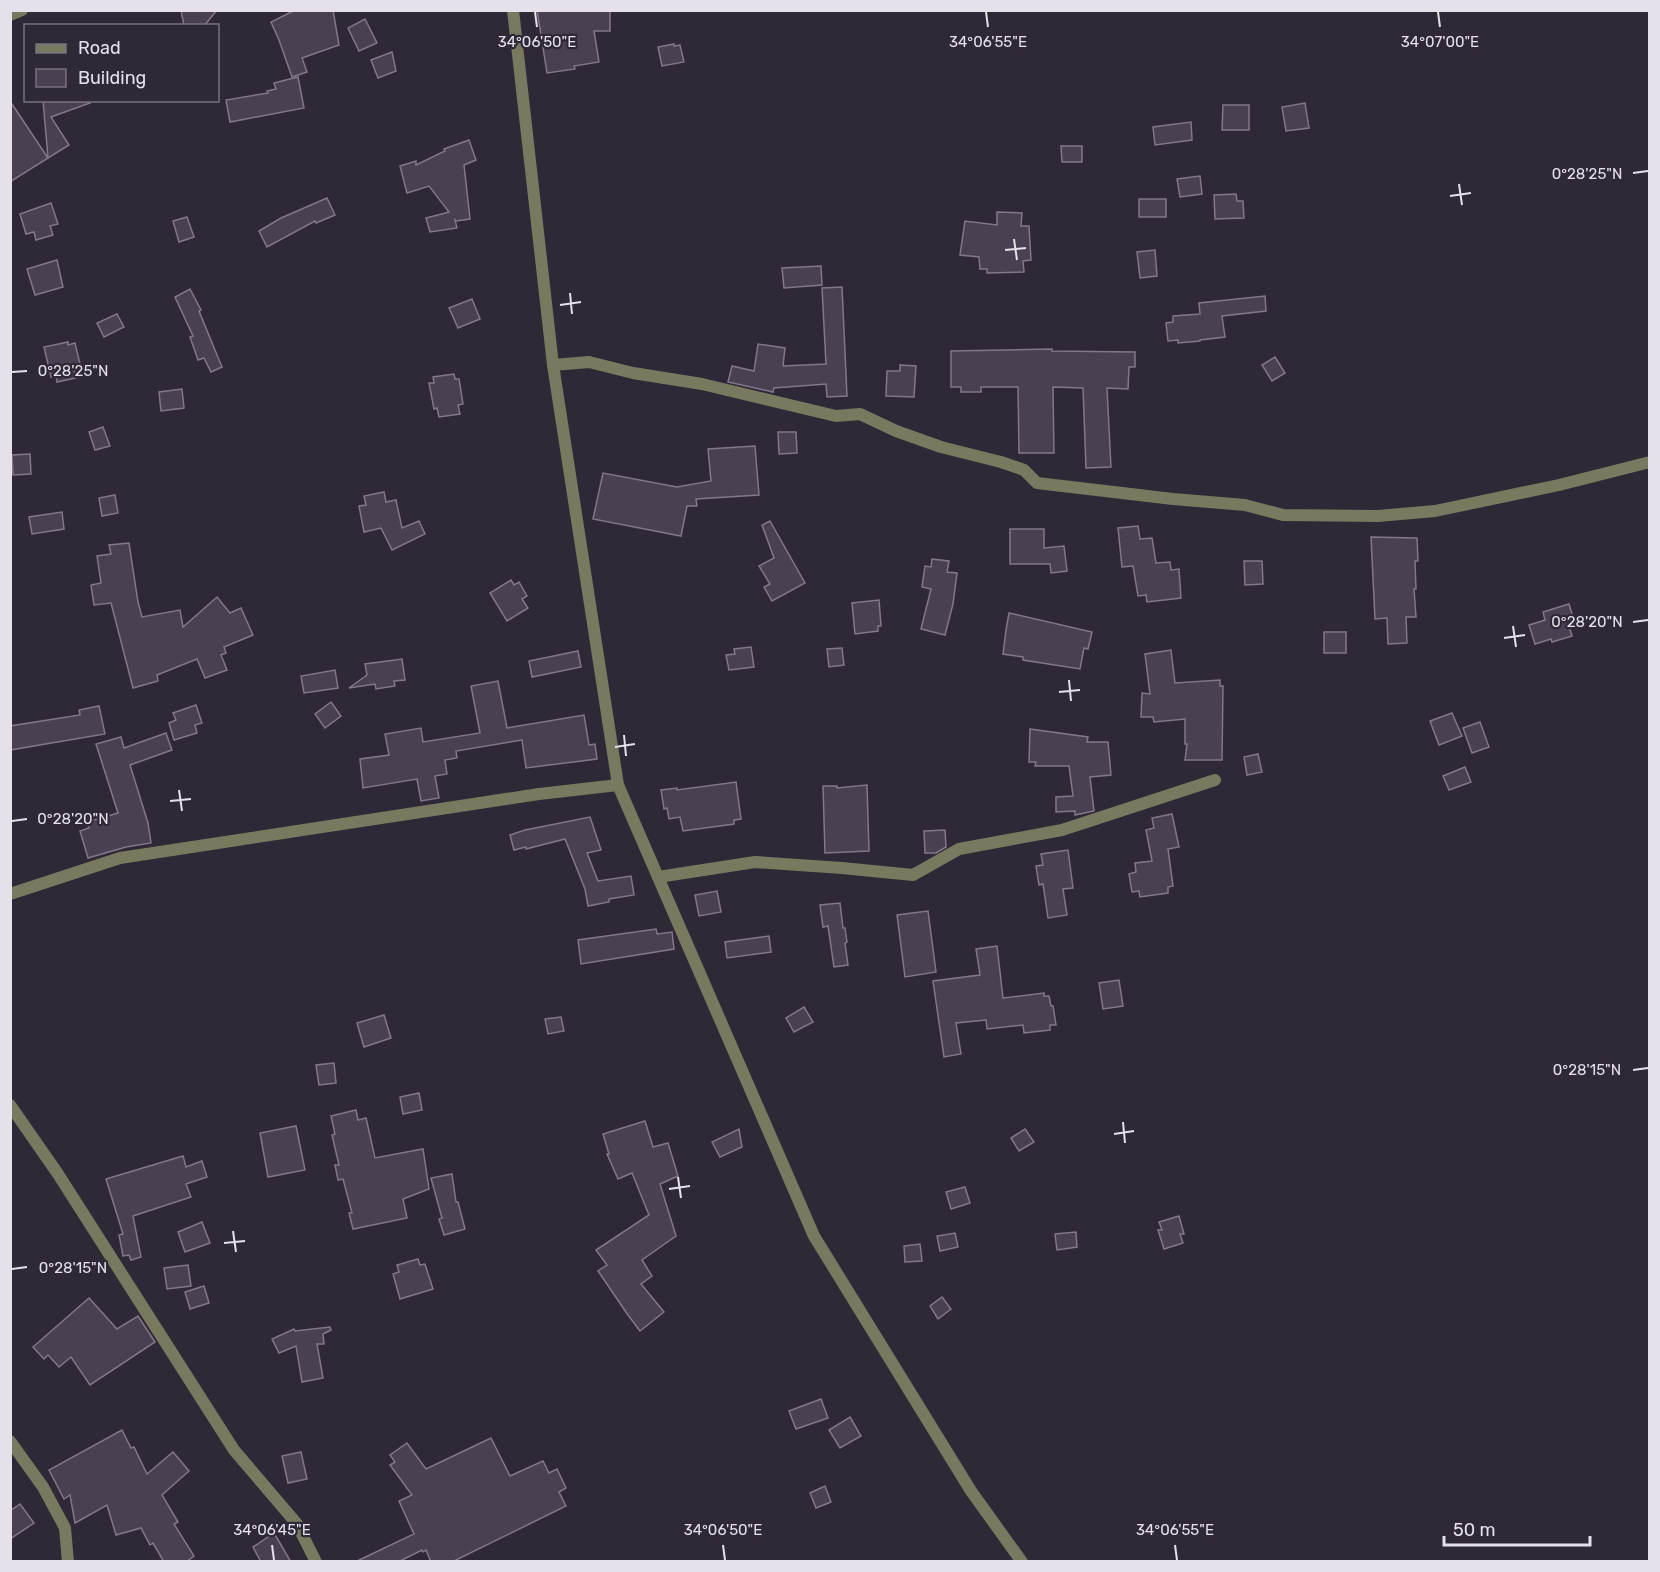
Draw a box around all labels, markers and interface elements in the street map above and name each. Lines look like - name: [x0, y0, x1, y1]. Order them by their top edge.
- legend: [24, 24, 219, 102]
- text: 34°06'50"E: [498, 33, 576, 51]
- text: 34°06'55"E: [949, 33, 1027, 51]
- text: 34°07'00"E: [1401, 33, 1479, 51]
- text: Road: [78, 37, 121, 59]
- text: Building: [78, 67, 146, 89]
- text: 0°28'25"N: [1552, 165, 1622, 183]
- text: 0°28'25"N: [38, 362, 108, 380]
- text: 0°28'20"N: [1551, 613, 1623, 631]
- text: 0°28'20"N: [37, 810, 109, 828]
- text: 0°28'15"N: [1553, 1061, 1621, 1079]
- text: 0°28'15"N: [39, 1259, 107, 1277]
- scale bar: [1444, 1509, 1590, 1547]
- text: 50 m: [1453, 1519, 1496, 1541]
- text: 34°06'45"E: [233, 1521, 311, 1539]
- text: 34°06'50"E: [684, 1521, 762, 1539]
- text: 34°06'55"E: [1136, 1521, 1214, 1539]

